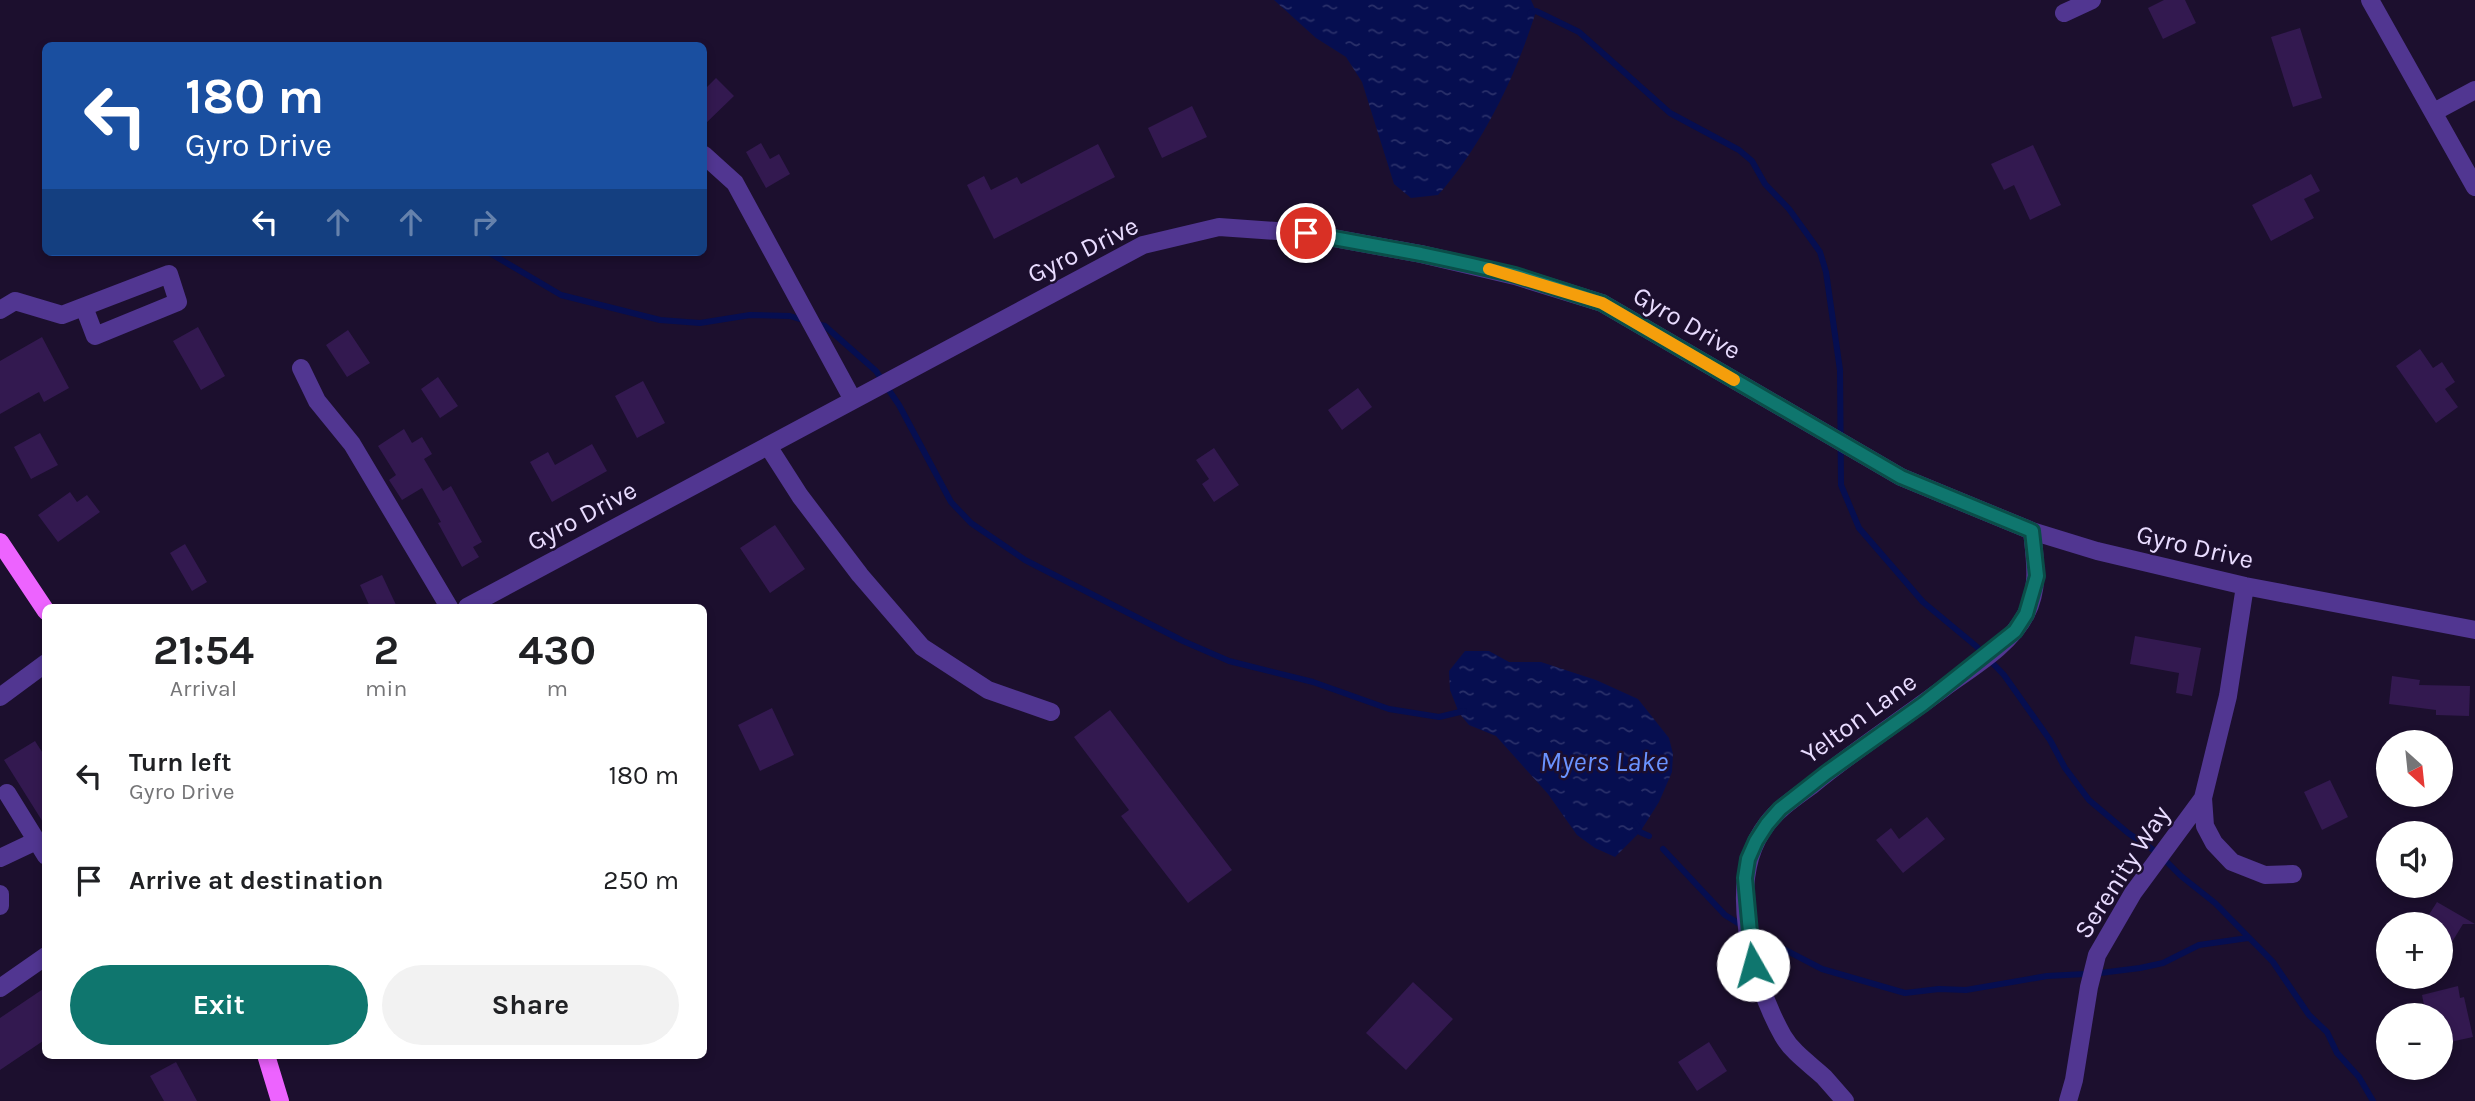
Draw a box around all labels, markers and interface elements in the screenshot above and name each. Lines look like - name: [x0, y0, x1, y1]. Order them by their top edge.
- text: 180 m: [185, 68, 324, 125]
- icon: left: [70, 70, 161, 161]
- text: Gyro Drive: [185, 127, 332, 164]
- icon: left: [246, 203, 284, 241]
- icon: ahead: [319, 203, 357, 241]
- icon: ahead: [392, 203, 430, 241]
- icon: right: [465, 203, 503, 241]
- pin: [1276, 203, 1336, 263]
- street label: Gyro Drive: [1023, 210, 1143, 290]
- icon: arrive: [1287, 214, 1325, 252]
- street label: Gyro Drive: [1628, 280, 1746, 366]
- street label: Gyro Drive: [522, 474, 642, 558]
- street label: Gyro Drive: [2133, 518, 2257, 576]
- text: 21:54: [153, 625, 254, 675]
- text: 2: [374, 625, 399, 675]
- text: 430: [518, 625, 596, 675]
- street label: Yelton Lane: [1795, 666, 1923, 770]
- text: Arrival: [170, 675, 237, 702]
- text: min: [365, 675, 407, 702]
- text: m: [546, 675, 568, 702]
- north arrow: [2376, 730, 2454, 807]
- map controls: [2376, 730, 2453, 1080]
- water label: Myers Lake: [1540, 745, 1668, 778]
- text: Turn left: [129, 747, 231, 778]
- icon: left: [70, 757, 108, 795]
- text: 180 m: [609, 760, 679, 791]
- text: Gyro Drive: [129, 778, 235, 805]
- street label: Serenity Way: [2068, 800, 2176, 944]
- button: sound: [2376, 821, 2453, 898]
- icon: arrive: [70, 862, 108, 900]
- text: Arrive at destination: [129, 865, 383, 896]
- text: 250 m: [603, 865, 679, 896]
- button: +: [2376, 912, 2453, 989]
- position arrow: [1716, 928, 1790, 1002]
- button: Exit: [70, 965, 368, 1045]
- button: Share: [382, 965, 679, 1045]
- button: −: [2376, 1003, 2453, 1080]

